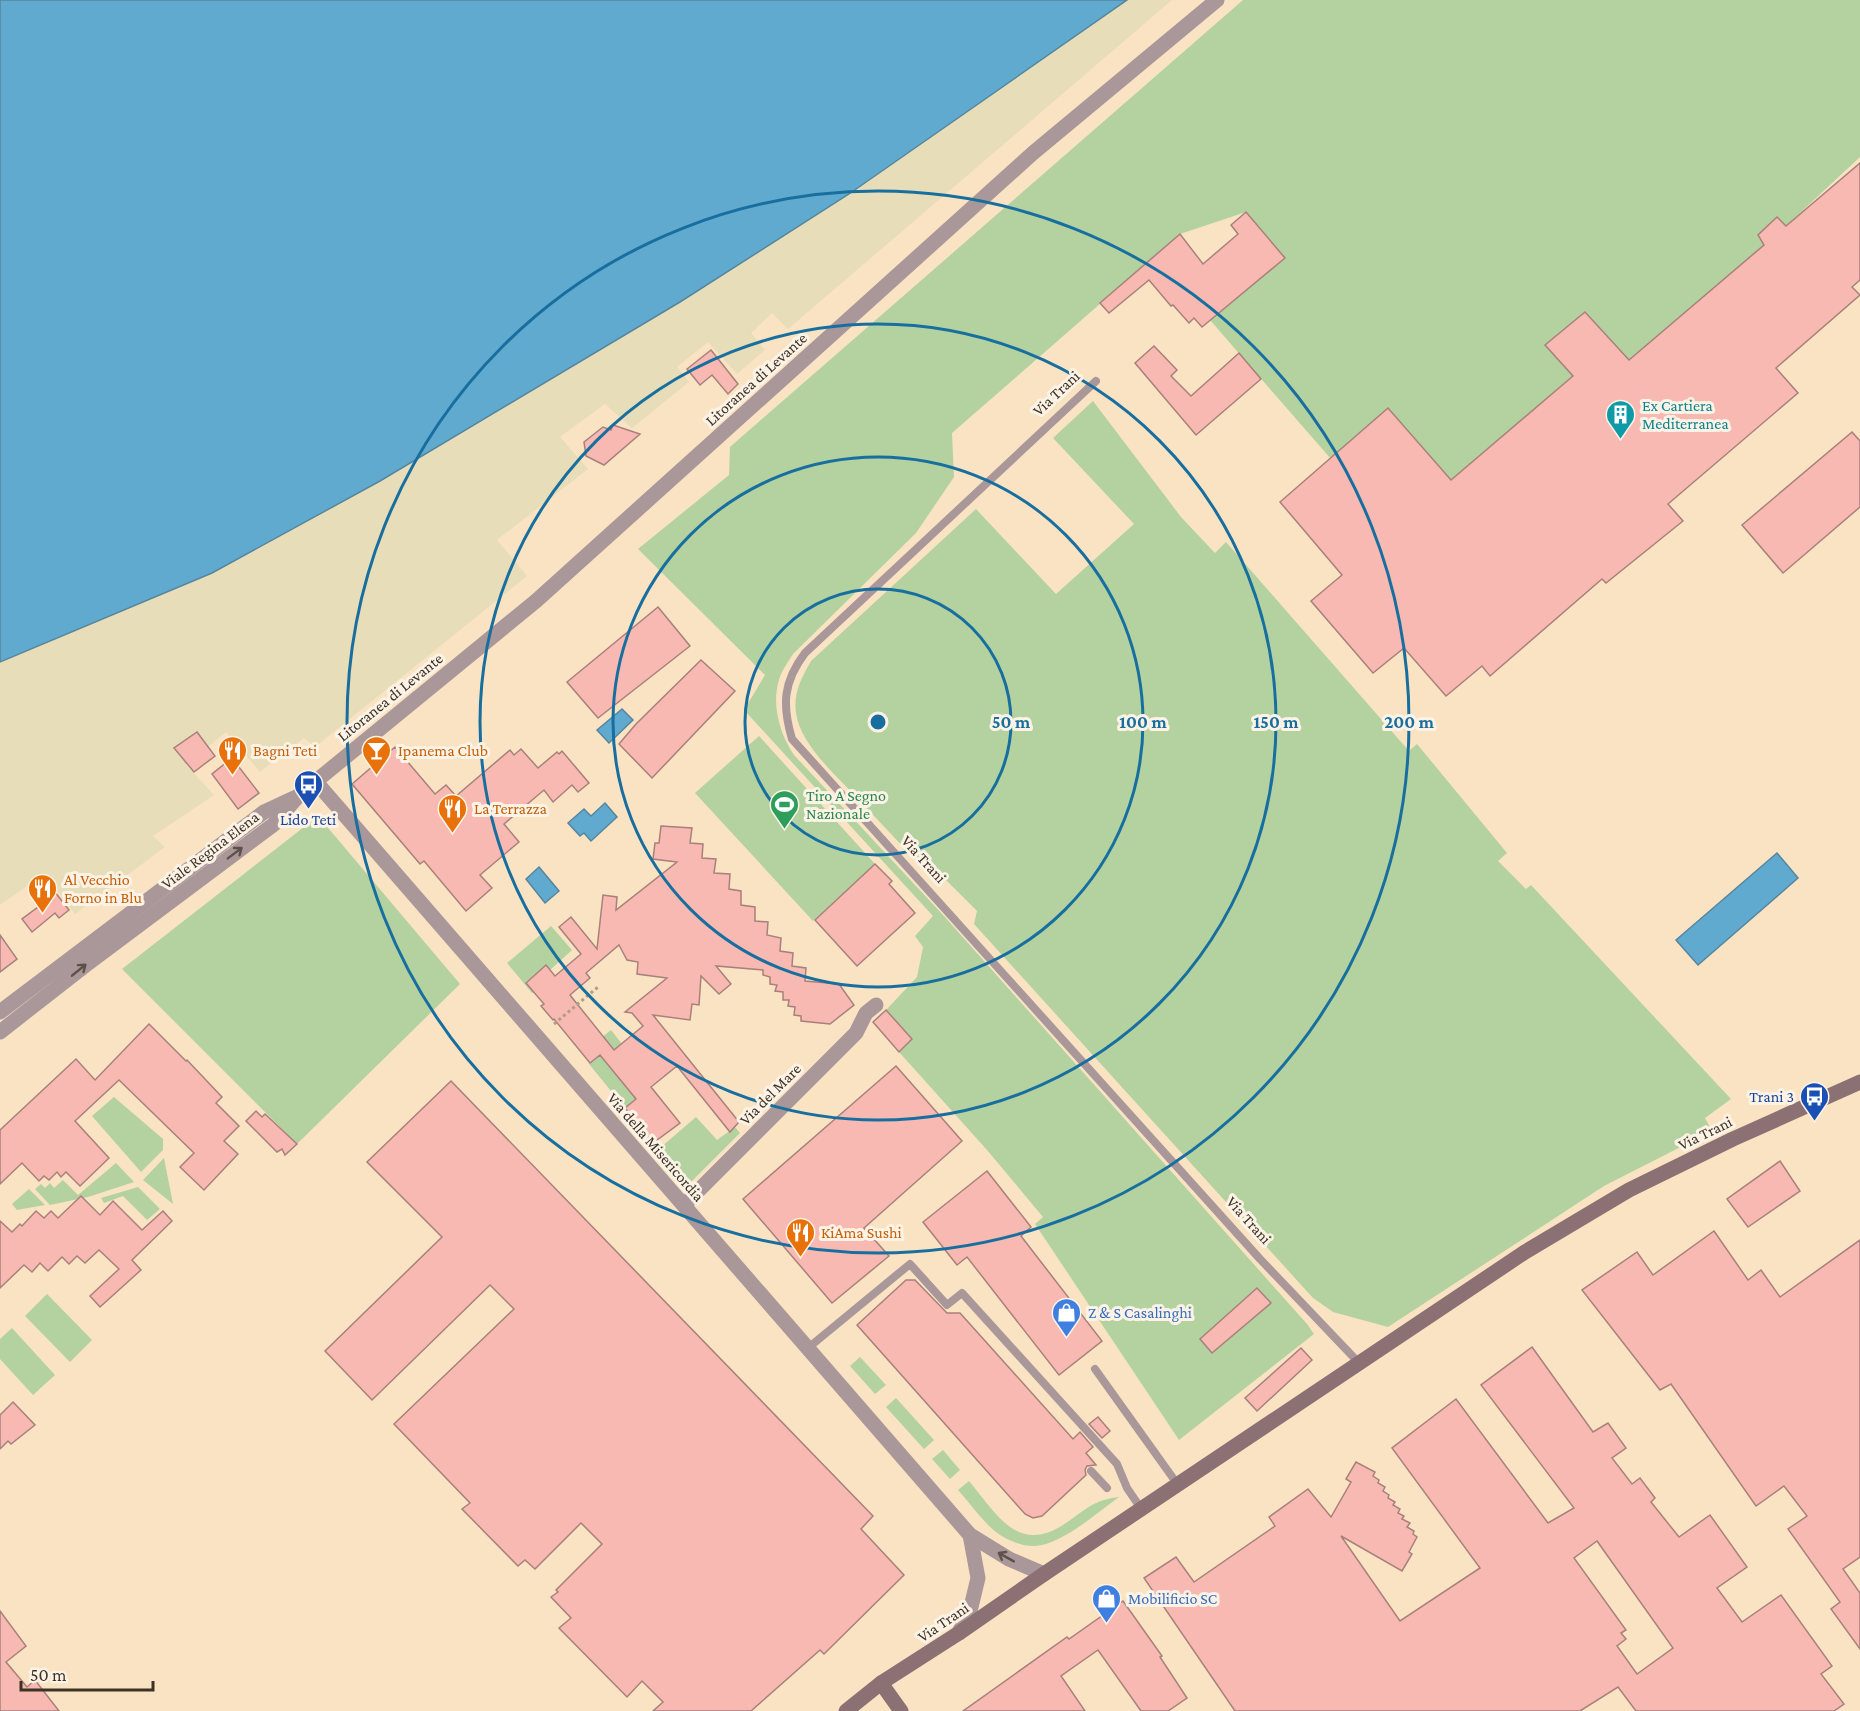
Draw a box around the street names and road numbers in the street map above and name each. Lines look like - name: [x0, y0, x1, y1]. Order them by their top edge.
- street label: Litoranea di Levante: [702, 329, 810, 429]
- street label: Via Trani: [1029, 367, 1083, 419]
- street label: Litoranea di Levante: [334, 649, 446, 745]
- street label: Viale Regina Elena: [158, 808, 263, 893]
- street label: Via Trani: [898, 832, 950, 886]
- street label: Via del Mare: [736, 1060, 804, 1128]
- street label: Via della Misericordia: [604, 1089, 708, 1205]
- street label: Via Trani: [1675, 1113, 1735, 1153]
- street label: Via Trani: [1223, 1193, 1275, 1247]
- street label: Via Trani: [914, 1599, 972, 1645]

